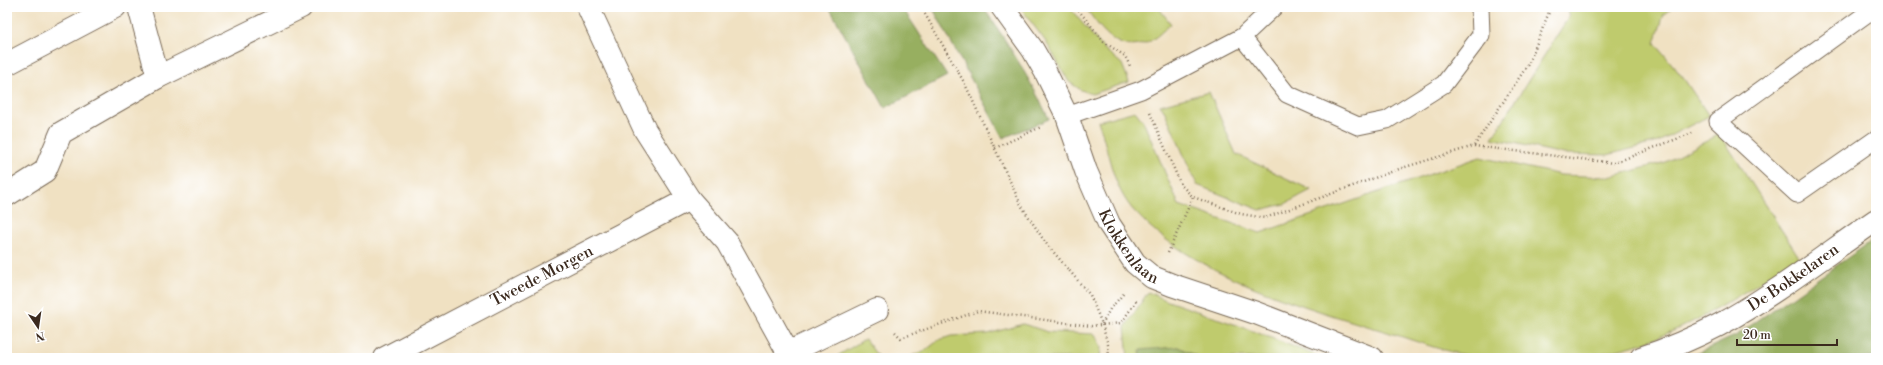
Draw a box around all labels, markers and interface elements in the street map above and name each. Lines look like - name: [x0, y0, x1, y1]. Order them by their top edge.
- street label: Klokkenlaan: [1094, 206, 1162, 289]
- street label: De Bokkelaren: [1744, 239, 1843, 316]
- street label: Tweede Morgen: [487, 241, 597, 311]
- north arrow: [18, 307, 58, 347]
- scale bar: [1737, 321, 1837, 347]
- text: N: [34, 328, 46, 344]
- text: 20 m: [1743, 328, 1771, 343]

